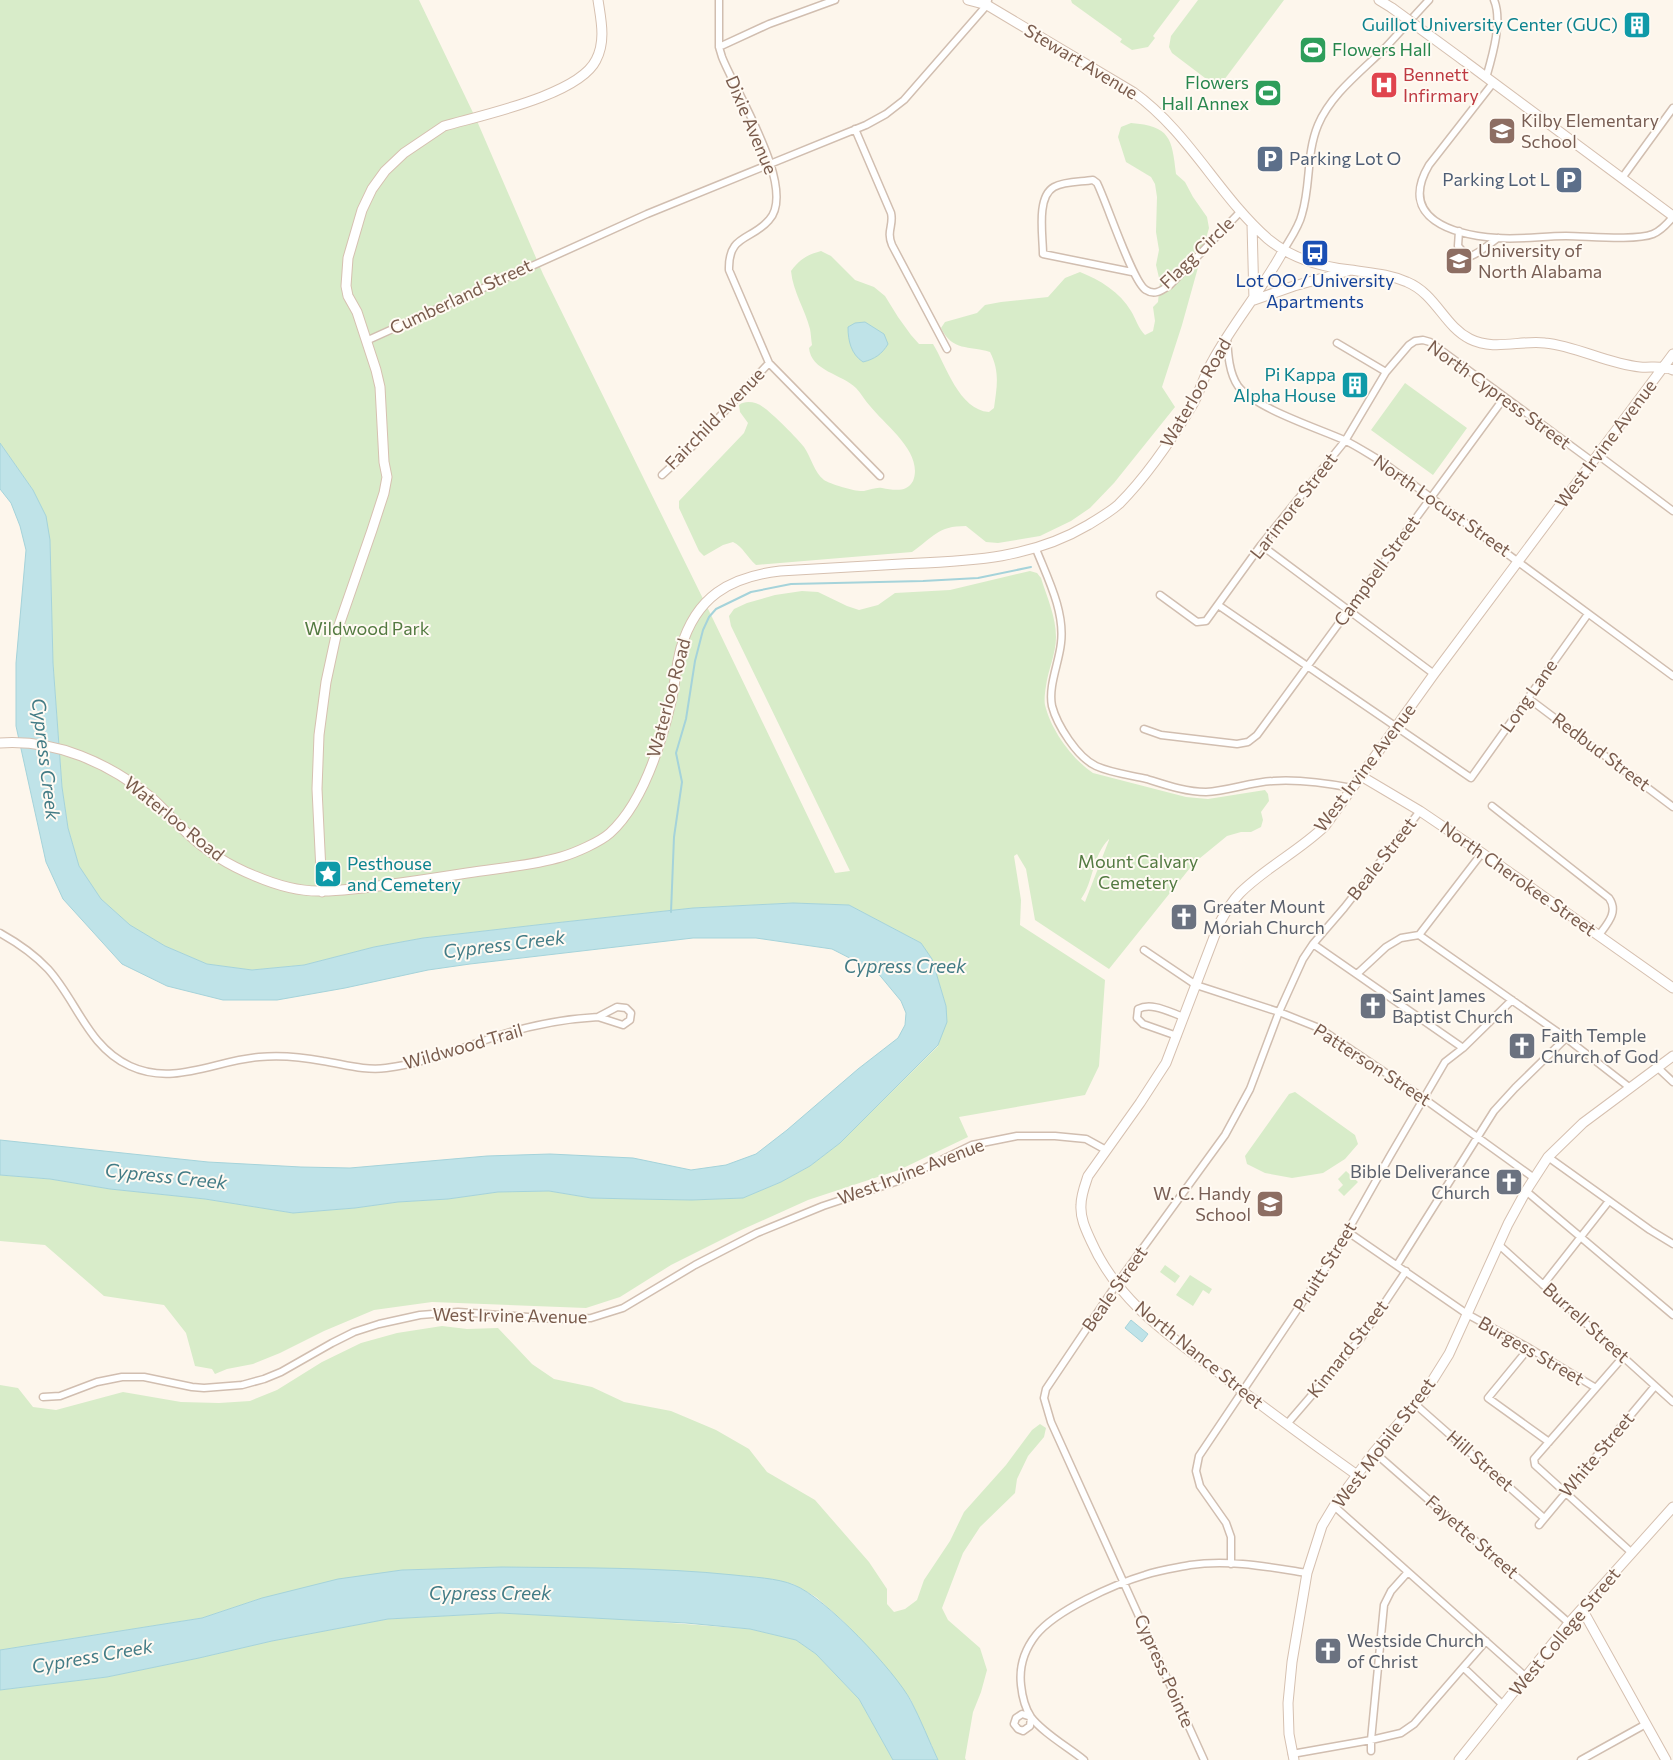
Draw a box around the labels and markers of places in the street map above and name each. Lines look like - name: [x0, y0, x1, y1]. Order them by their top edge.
- building icon: Guillot University Center (GUC): [1622, 10, 1652, 40]
- place label: Guillot University Center (GUC): [1362, 13, 1618, 35]
- sports icon: Flowers Hall: [1298, 35, 1328, 65]
- place label: Flowers Hall: [1332, 38, 1431, 60]
- place label: Bennett Infirmary: [1403, 63, 1479, 106]
- hospital icon: Bennett Infirmary: [1369, 70, 1399, 100]
- place label: Flowers Hall Annex: [1161, 71, 1249, 114]
- sports icon: Flowers Hall Annex: [1253, 78, 1283, 108]
- place label: Kilby Elementary School: [1521, 109, 1659, 152]
- school or university icon: Kilby Elementary School: [1487, 116, 1517, 146]
- parking icon: Parking Lot O: [1255, 144, 1285, 174]
- place label: Parking Lot O: [1289, 147, 1401, 169]
- parking icon: Parking Lot L: [1554, 165, 1584, 195]
- place label: Parking Lot L: [1442, 168, 1550, 190]
- bus stop icon: Lot OO / University Apartments: [1300, 238, 1330, 268]
- place label: University of North Alabama: [1478, 239, 1602, 282]
- school or university icon: University of North Alabama: [1444, 246, 1474, 276]
- place label: Lot OO / University Apartments: [1236, 269, 1394, 312]
- place label: Pi Kappa Alpha House: [1233, 363, 1336, 406]
- building icon: Pi Kappa Alpha House: [1340, 370, 1370, 400]
- place label: Pesthouse and Cemetery: [347, 852, 461, 895]
- place icon: Pesthouse and Cemetery: [313, 859, 343, 889]
- place label: Greater Mount Moriah Church: [1203, 895, 1325, 938]
- church icon: Greater Mount Moriah Church: [1169, 902, 1199, 932]
- place label: Saint James Baptist Church: [1392, 984, 1513, 1027]
- church icon: Saint James Baptist Church: [1358, 991, 1388, 1021]
- place label: Faith Temple Church of God: [1541, 1024, 1659, 1067]
- church icon: Faith Temple Church of God: [1507, 1031, 1537, 1061]
- place label: Bible Deliverance Church: [1350, 1160, 1490, 1203]
- church icon: Bible Deliverance Church: [1494, 1167, 1524, 1197]
- place label: W. C. Handy School: [1153, 1182, 1251, 1225]
- school or university icon: W. C. Handy School: [1255, 1189, 1285, 1219]
- place label: Westside Church of Christ: [1347, 1629, 1484, 1672]
- church icon: Westside Church of Christ: [1313, 1636, 1343, 1666]

